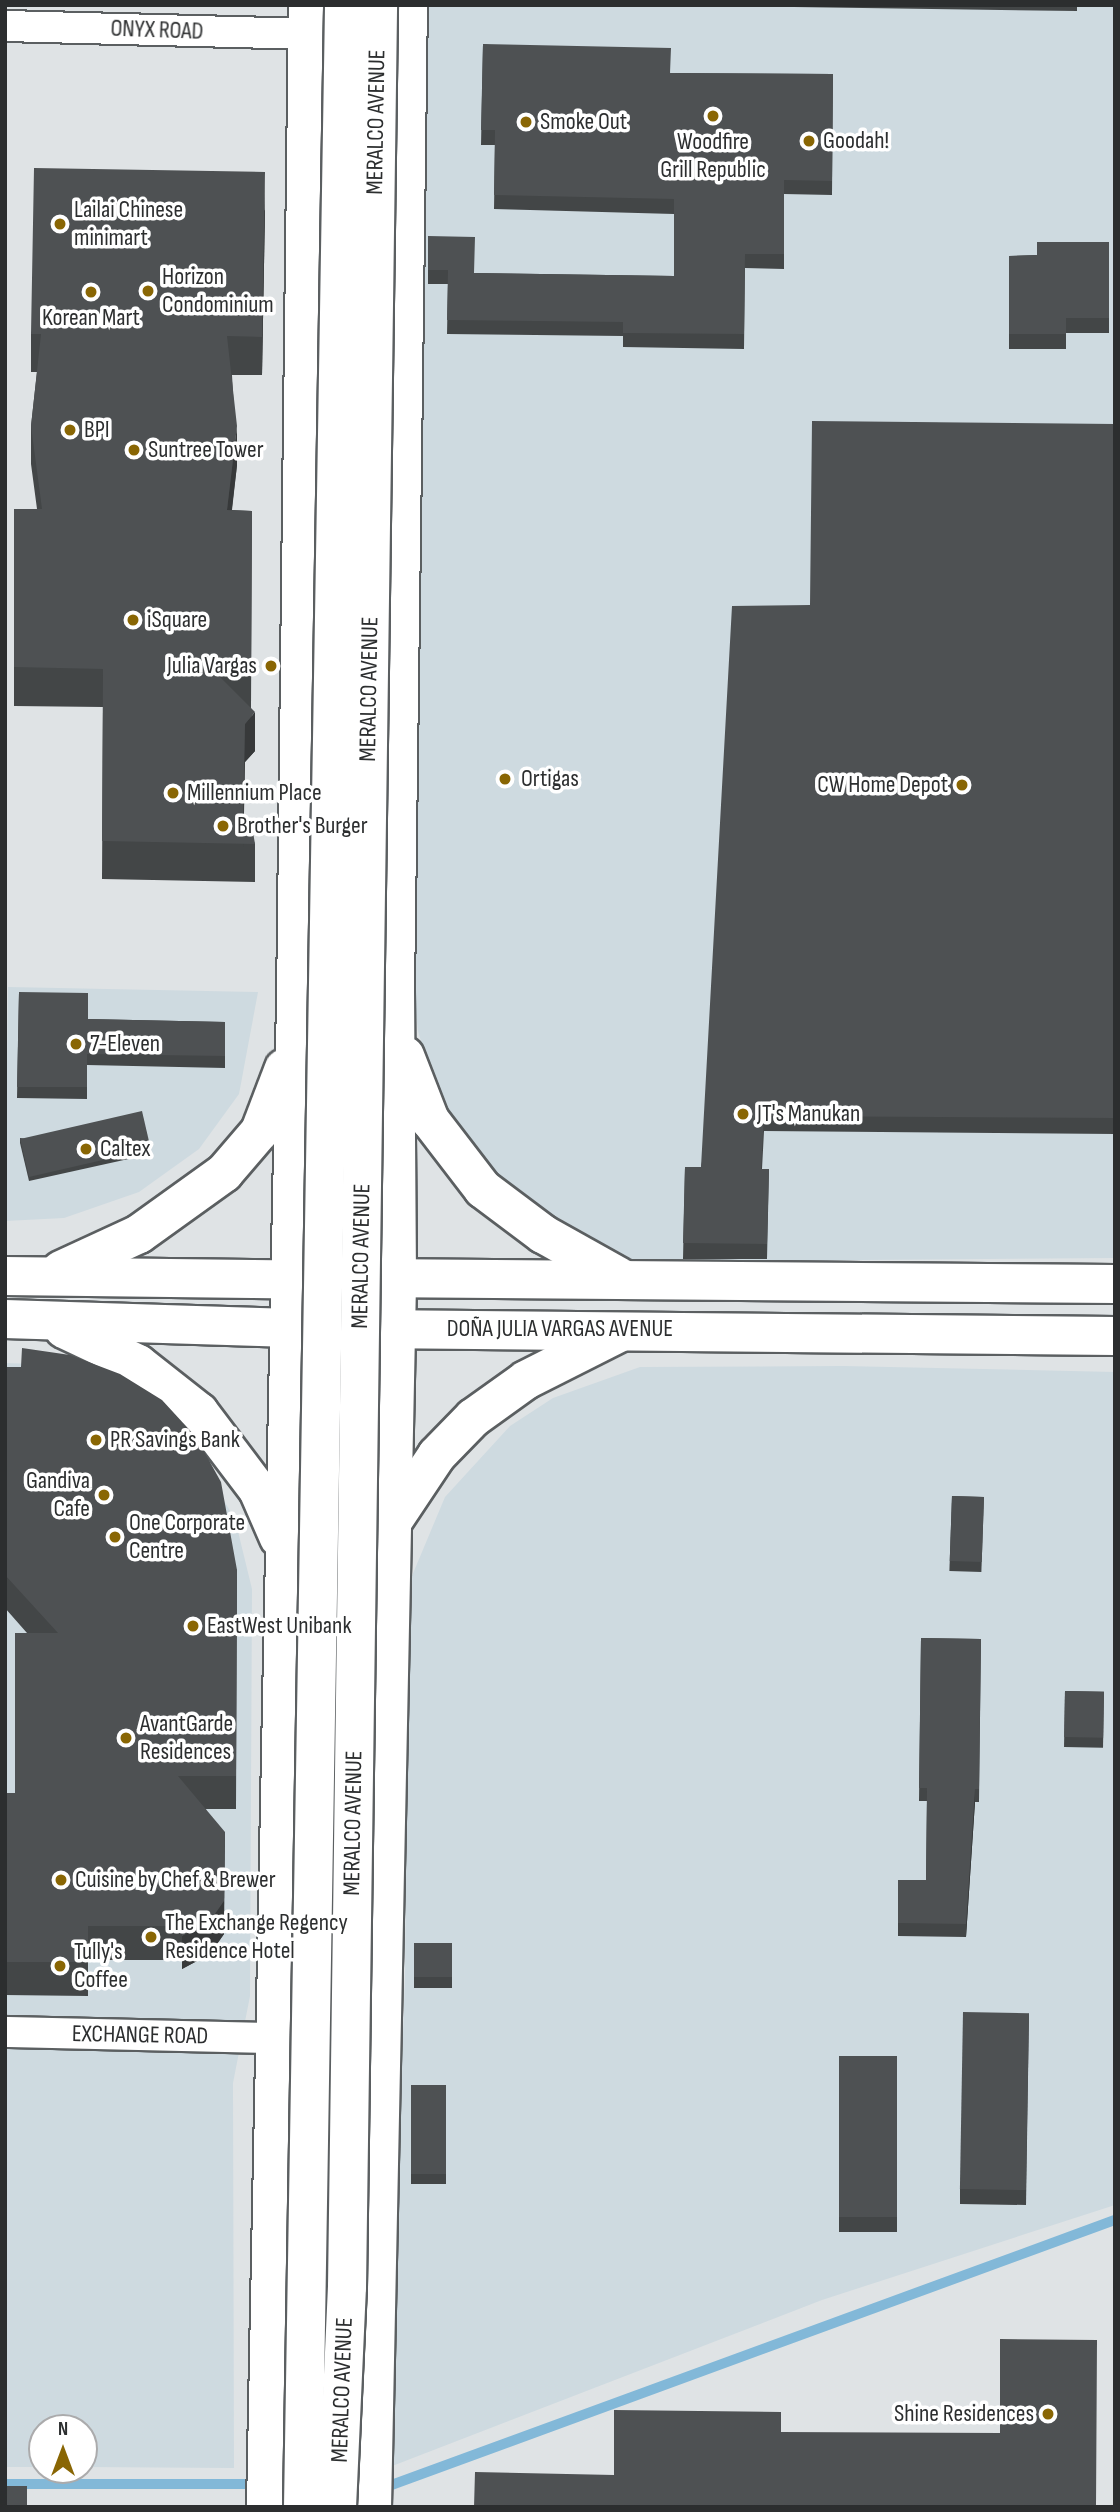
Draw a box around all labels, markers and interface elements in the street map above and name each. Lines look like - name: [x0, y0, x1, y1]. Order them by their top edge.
- street label: ONYX ROAD: [110, 14, 204, 46]
- street label: MERALCO AVENUE: [360, 49, 392, 195]
- place label: Smoke Out: [540, 108, 627, 136]
- marker: Woodfire Grill Republic: [705, 108, 721, 124]
- marker: Smoke Out: [518, 114, 534, 130]
- place label: Goodah!: [823, 127, 889, 155]
- place label: Woodfire Grill Republic: [660, 128, 766, 184]
- marker: Goodah!: [801, 133, 817, 149]
- place label: Lailai Chinese minimart: [74, 196, 183, 252]
- marker: Lailai Chinese minimart: [52, 216, 68, 232]
- place label: Horizon Condominium: [162, 263, 274, 319]
- marker: Horizon Condominium: [140, 283, 156, 299]
- marker: Korean Mart: [83, 284, 99, 300]
- place label: Korean Mart: [42, 304, 140, 332]
- place label: BPI: [84, 416, 110, 444]
- marker: BPI: [62, 422, 78, 438]
- place label: Suntree Tower: [148, 436, 264, 464]
- marker: Suntree Tower: [126, 442, 142, 458]
- place label: iSquare: [147, 606, 207, 634]
- marker: iSquare: [125, 612, 141, 628]
- street label: MERALCO AVENUE: [353, 616, 385, 762]
- place label: Julia Vargas: [167, 652, 257, 680]
- marker: Julia Vargas: [263, 658, 279, 674]
- place label: Ortigas: [521, 765, 579, 793]
- marker: Ortigas: [495, 769, 515, 789]
- place label: CW Home Depot: [817, 771, 948, 799]
- marker: CW Home Depot: [954, 777, 970, 793]
- place label: Millennium Place: [187, 779, 322, 807]
- marker: Millennium Place: [165, 785, 181, 801]
- place label: Brother's Burger: [237, 812, 368, 840]
- marker: Brother's Burger: [215, 818, 231, 834]
- place label: 7-Eleven: [90, 1030, 160, 1058]
- marker: 7-Eleven: [68, 1036, 84, 1052]
- place label: JT's Manukan: [757, 1100, 860, 1128]
- marker: JT's Manukan: [735, 1106, 751, 1122]
- place label: Caltex: [100, 1135, 151, 1163]
- marker: Caltex: [78, 1141, 94, 1157]
- street label: MERALCO AVENUE: [345, 1183, 377, 1329]
- street label: DOÑA JULIA VARGAS AVENUE: [447, 1315, 673, 1343]
- place label: PR Savings Bank: [110, 1426, 240, 1454]
- marker: PR Savings Bank: [88, 1432, 104, 1448]
- place label: Gandiva Cafe: [26, 1467, 90, 1523]
- marker: Gandiva Cafe: [96, 1487, 112, 1503]
- place label: One Corporate Centre: [129, 1509, 245, 1565]
- marker: One Corporate Centre: [107, 1529, 123, 1545]
- place label: EastWest Unibank: [207, 1612, 352, 1640]
- marker: EastWest Unibank: [185, 1618, 201, 1634]
- place label: AvantGarde Residences: [140, 1710, 233, 1766]
- marker: AvantGarde Residences: [118, 1730, 134, 1746]
- street label: MERALCO AVENUE: [337, 1750, 369, 1896]
- place label: Cuisine by Chef & Brewer: [75, 1866, 276, 1894]
- marker: Cuisine by Chef & Brewer: [53, 1872, 69, 1888]
- place label: The Exchange Regency Residence Hotel: [165, 1909, 348, 1965]
- marker: The Exchange Regency Residence Hotel: [143, 1929, 159, 1945]
- place label: Tully's Coffee: [74, 1938, 128, 1994]
- marker: Tully's Coffee: [52, 1958, 68, 1974]
- street label: EXCHANGE ROAD: [72, 2019, 208, 2051]
- street label: MERALCO AVENUE: [325, 2317, 359, 2463]
- place label: Shine Residences: [894, 2400, 1034, 2428]
- marker: Shine Residences: [1040, 2406, 1056, 2422]
- north arrow: [28, 2414, 98, 2484]
- text: N: [58, 2418, 68, 2441]

